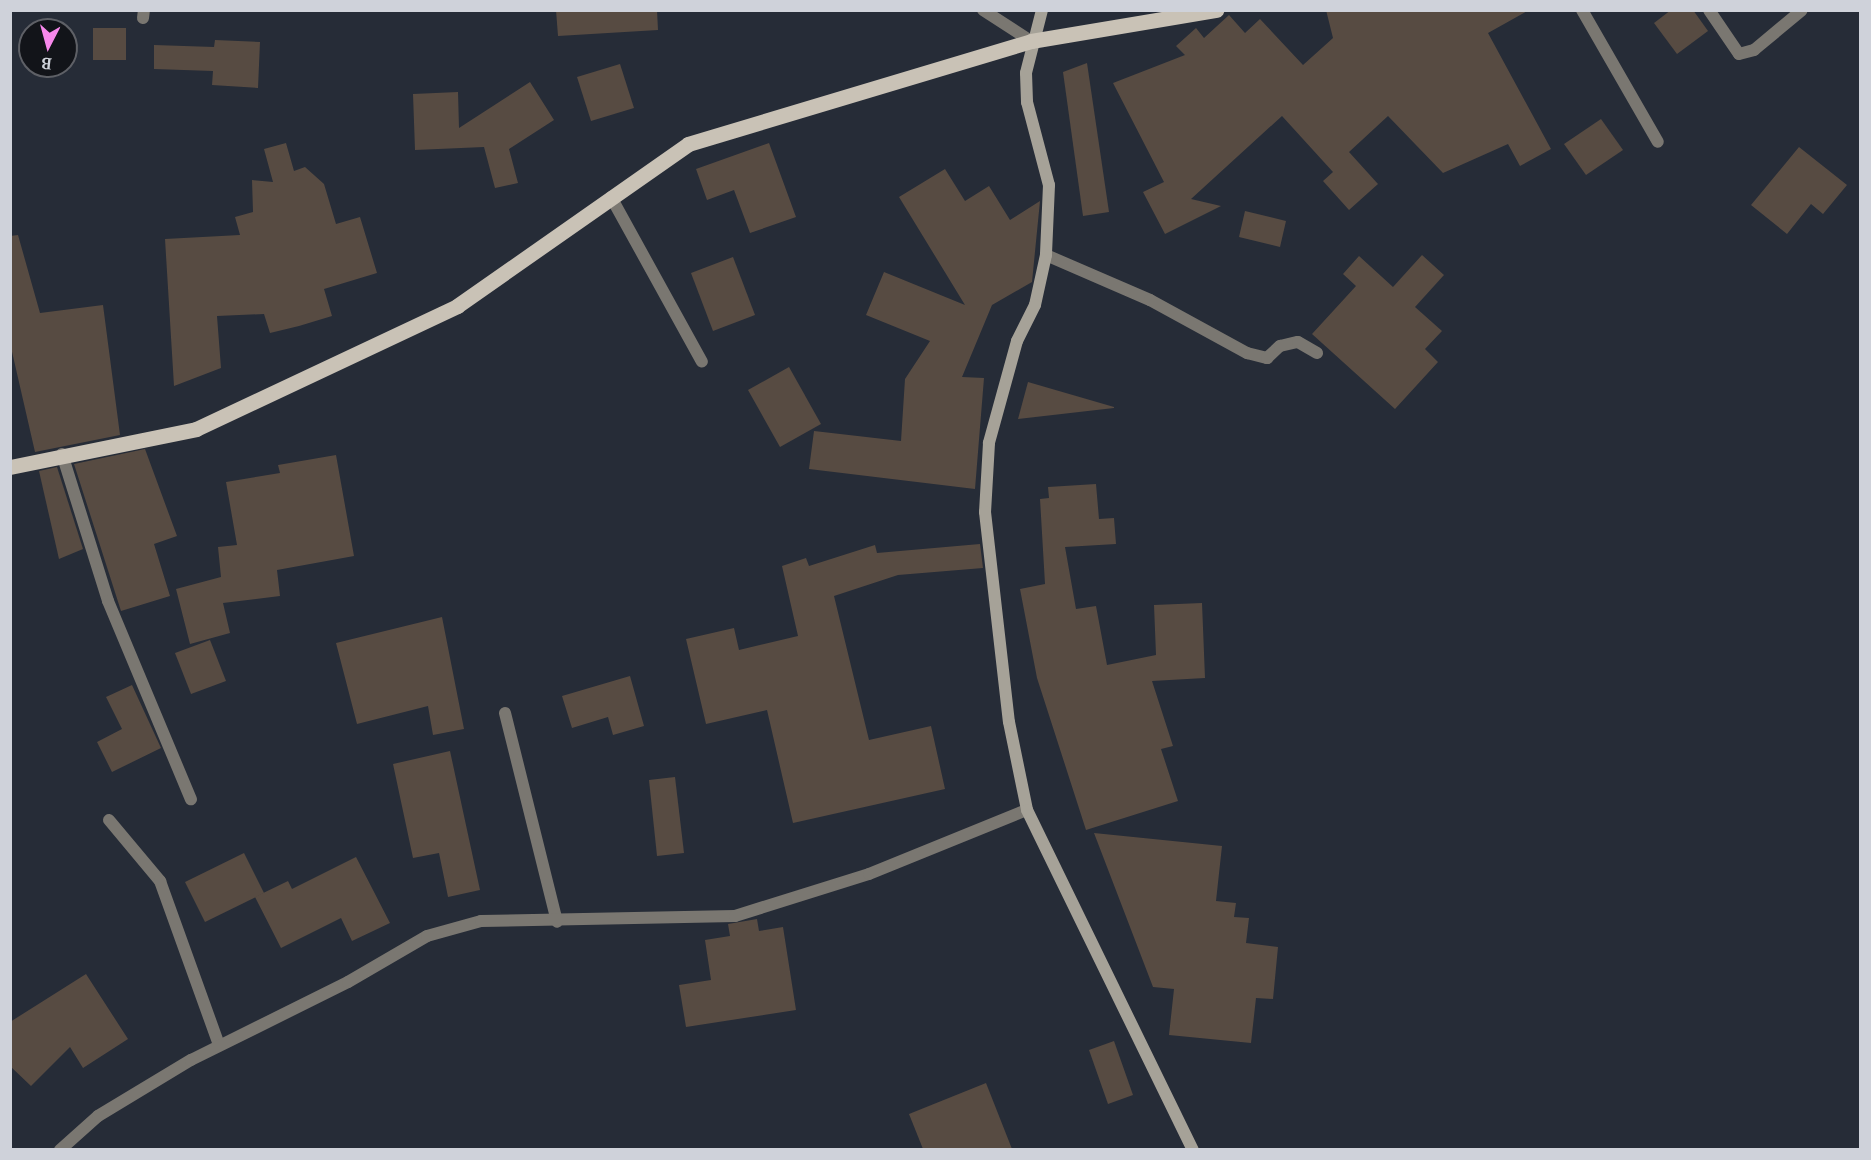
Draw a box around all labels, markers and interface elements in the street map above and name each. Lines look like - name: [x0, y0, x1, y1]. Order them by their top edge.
- north arrow: [18, 18, 78, 78]
- text: B: [40, 52, 53, 75]

